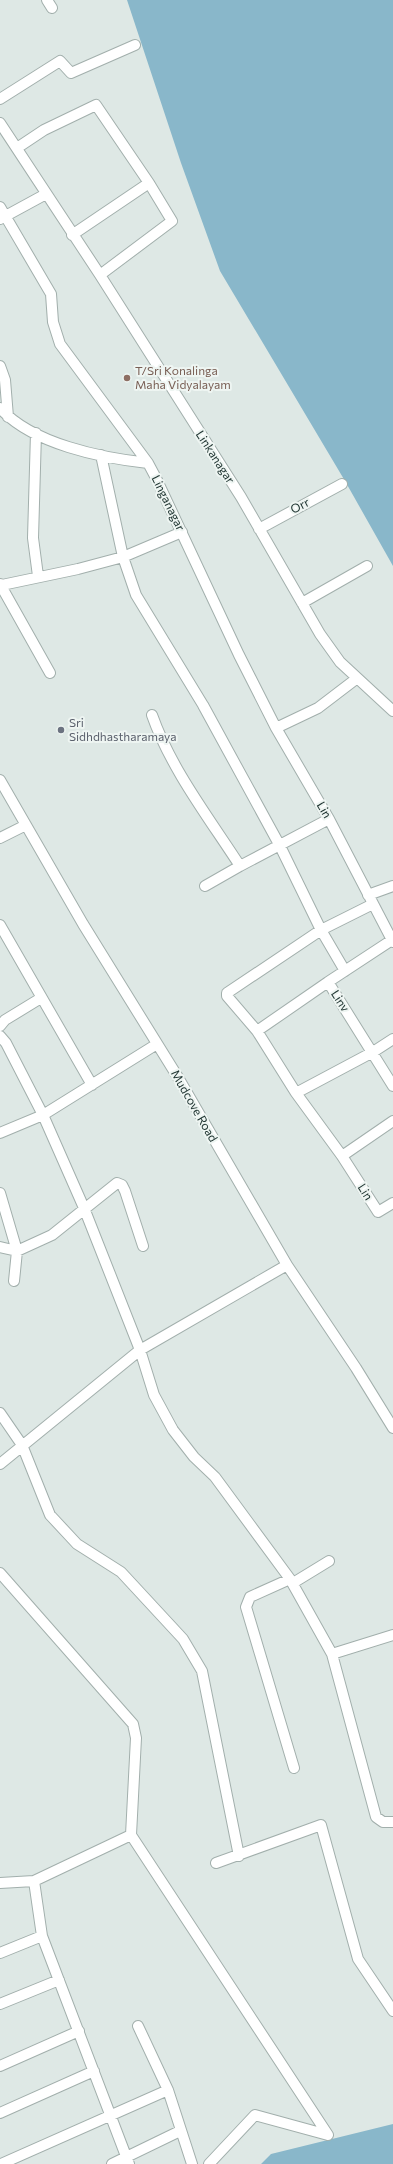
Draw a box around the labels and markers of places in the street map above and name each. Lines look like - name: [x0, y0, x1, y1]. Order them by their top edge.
- place label: T/Sri Konalinga Maha Vidyalayam: [135, 363, 231, 391]
- marker: T/Sri Konalinga Maha Vidyalayam: [122, 373, 132, 383]
- place label: Sri Sidhdhastharamaya: [69, 715, 176, 743]
- marker: Sri Sidhdhastharamaya: [56, 725, 66, 735]

